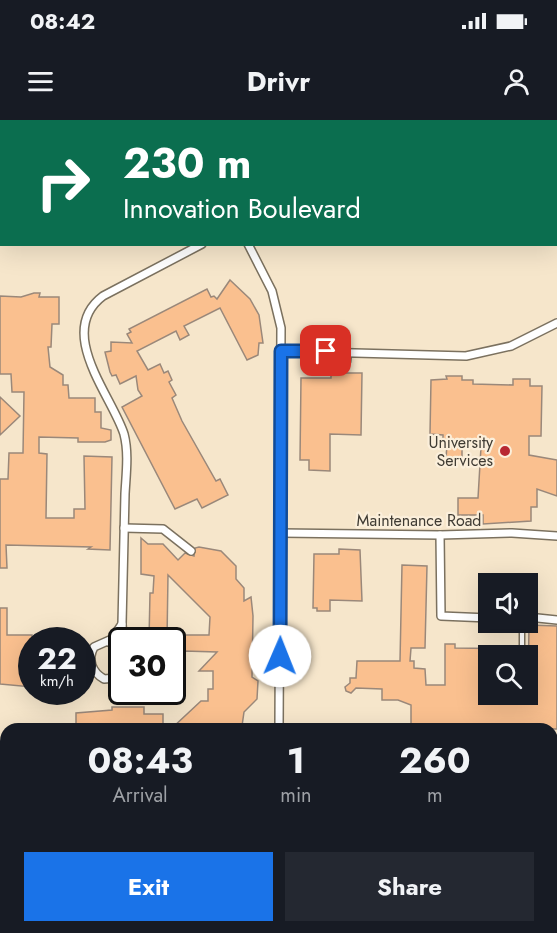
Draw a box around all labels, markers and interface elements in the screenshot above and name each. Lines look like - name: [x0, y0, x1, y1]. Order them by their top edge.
- text: 08:42: [30, 5, 95, 37]
- text: Drivr: [247, 62, 310, 101]
- icon: menu: [24, 65, 57, 98]
- icon: person: [500, 65, 533, 98]
- text: 230 m: [123, 133, 251, 194]
- icon: right: [24, 144, 102, 222]
- text: Innovation Boulevard: [123, 189, 361, 228]
- pin: [300, 325, 351, 376]
- icon: arrive: [309, 334, 342, 367]
- place label: University Services: [428, 431, 494, 472]
- marker: University Services: [498, 444, 512, 458]
- street label: Maintenance Road: [357, 509, 482, 532]
- map controls: [478, 573, 538, 705]
- button: sound: [478, 573, 538, 633]
- position arrow: [248, 624, 312, 688]
- speed limit sign: 30: [108, 627, 186, 705]
- text: 22: [37, 637, 77, 680]
- button: search: [478, 645, 538, 705]
- text: km/h: [40, 670, 74, 692]
- text: 08:43: [87, 734, 193, 786]
- text: 1: [287, 734, 305, 786]
- text: 260: [399, 734, 471, 786]
- text: Arrival: [113, 781, 168, 810]
- text: min: [280, 781, 312, 810]
- text: m: [427, 781, 443, 810]
- button: Exit: [24, 852, 273, 921]
- button: Share: [285, 852, 534, 921]

